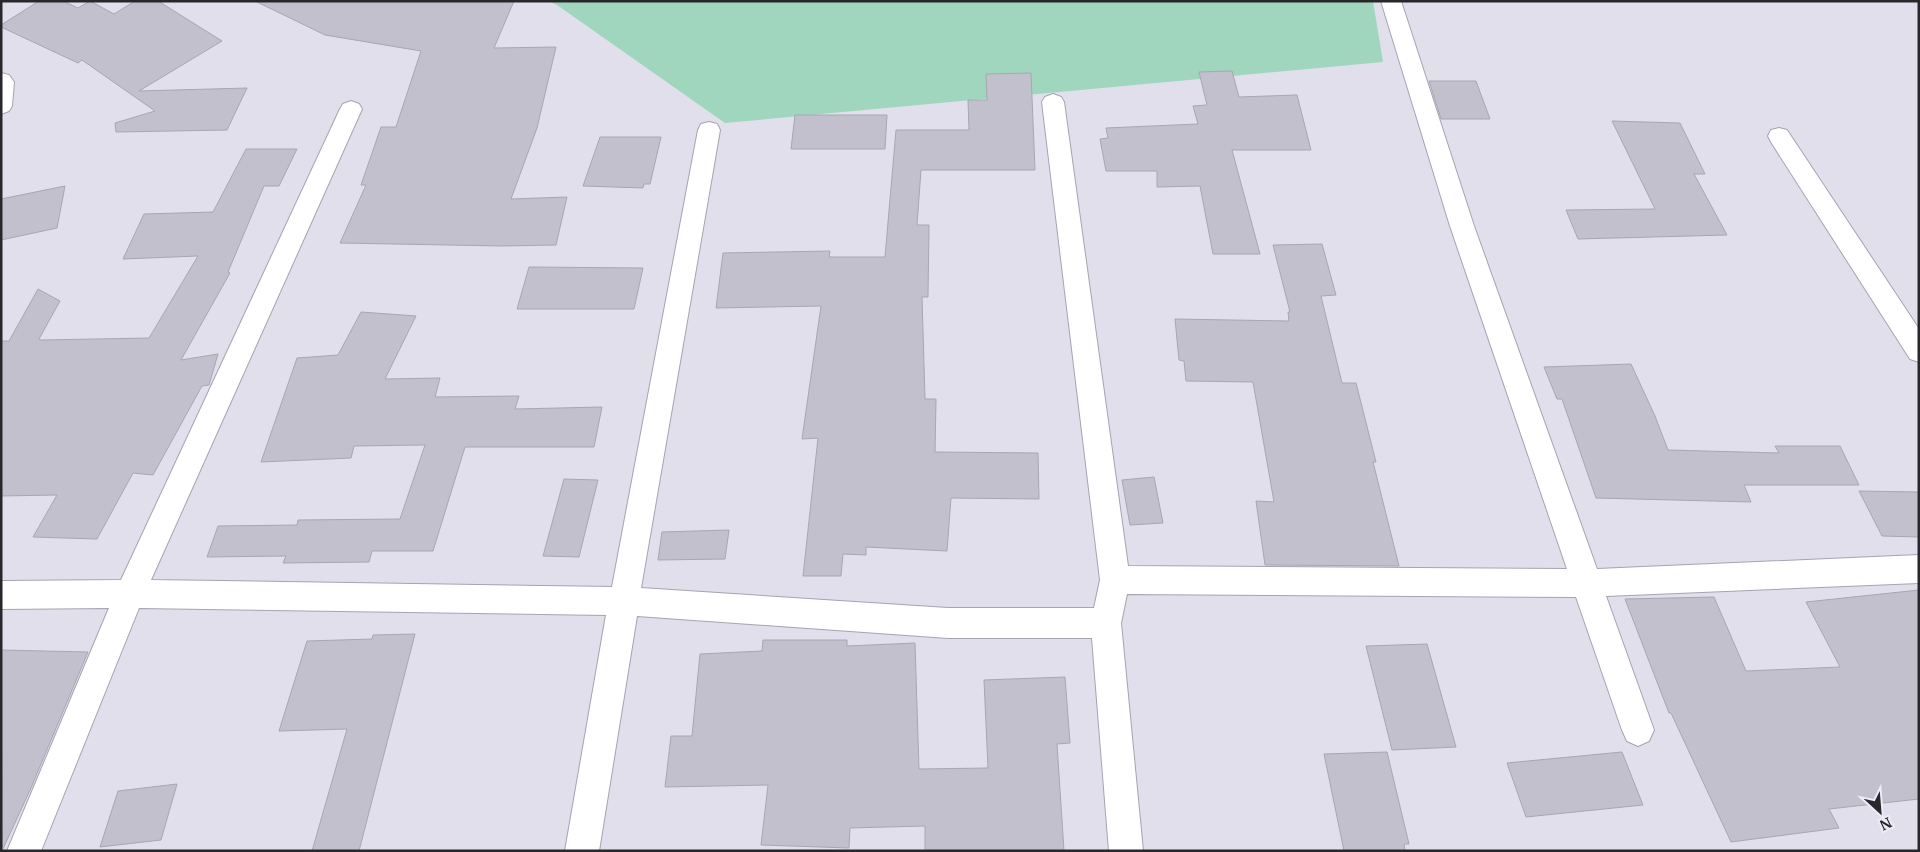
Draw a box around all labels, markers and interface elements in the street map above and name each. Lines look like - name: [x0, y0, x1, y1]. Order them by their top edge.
- north arrow: [1855, 787, 1905, 837]
- text: N: [1877, 813, 1895, 834]

